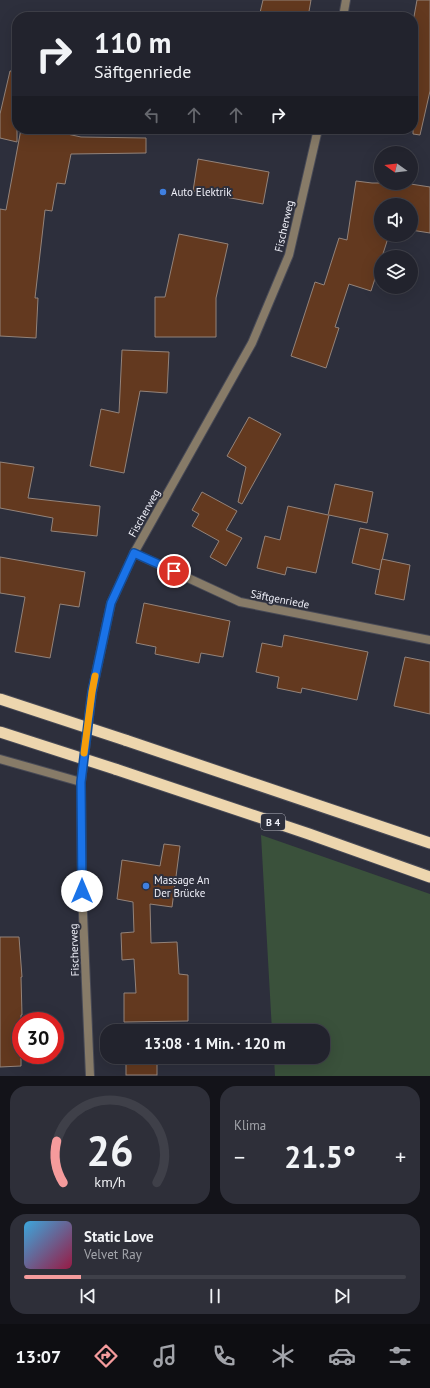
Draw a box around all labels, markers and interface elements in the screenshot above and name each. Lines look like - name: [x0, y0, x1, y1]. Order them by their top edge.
- text: 110 m: [94, 24, 171, 61]
- icon: right: [28, 28, 80, 80]
- text: Säftgenriede: [94, 60, 191, 83]
- icon: left: [141, 104, 163, 126]
- icon: ahead: [183, 104, 205, 126]
- icon: ahead: [225, 104, 247, 126]
- icon: right: [267, 104, 289, 126]
- north arrow: [374, 146, 418, 190]
- map controls: [374, 146, 418, 294]
- place label: Auto Elektrik: [171, 185, 232, 199]
- marker: Auto Elektrik: [158, 187, 168, 197]
- button: sound: [374, 198, 418, 242]
- street label: Fischerweg: [271, 199, 297, 253]
- button: layers: [374, 250, 418, 294]
- street label: Fischerweg: [125, 486, 163, 540]
- pin: [157, 554, 191, 588]
- icon: arrive: [163, 560, 185, 582]
- street label: Säftgenriede: [249, 586, 311, 612]
- road number: B 4: [261, 814, 285, 830]
- position arrow: [61, 870, 103, 912]
- place label: Massage An Der Brücke: [154, 873, 209, 900]
- marker: Massage An Der Brücke: [141, 881, 151, 891]
- street label: Fischerweg: [66, 923, 82, 977]
- speed limit sign: 30: [12, 1012, 64, 1064]
- text: 13:08 · 1 Min. · 120 m: [144, 1034, 286, 1053]
- text: Klima: [234, 1117, 266, 1134]
- text: 26: [86, 1124, 134, 1177]
- text: 21.5°: [284, 1137, 356, 1176]
- text: −: [234, 1143, 245, 1171]
- text: +: [395, 1143, 406, 1171]
- text: km/h: [94, 1172, 126, 1191]
- text: Static Love: [84, 1227, 154, 1246]
- text: Velvet Ray: [84, 1246, 142, 1263]
- icon: previous: [77, 1285, 99, 1307]
- icon: pause: [204, 1285, 226, 1307]
- icon: next: [331, 1285, 353, 1307]
- icon: directions: [92, 1342, 120, 1370]
- icon: music: [151, 1342, 179, 1370]
- icon: phone: [210, 1342, 238, 1370]
- icon: climate: [269, 1342, 297, 1370]
- icon: car: [328, 1342, 356, 1370]
- icon: filters: [386, 1342, 414, 1370]
- text: 13:07: [15, 1345, 61, 1368]

